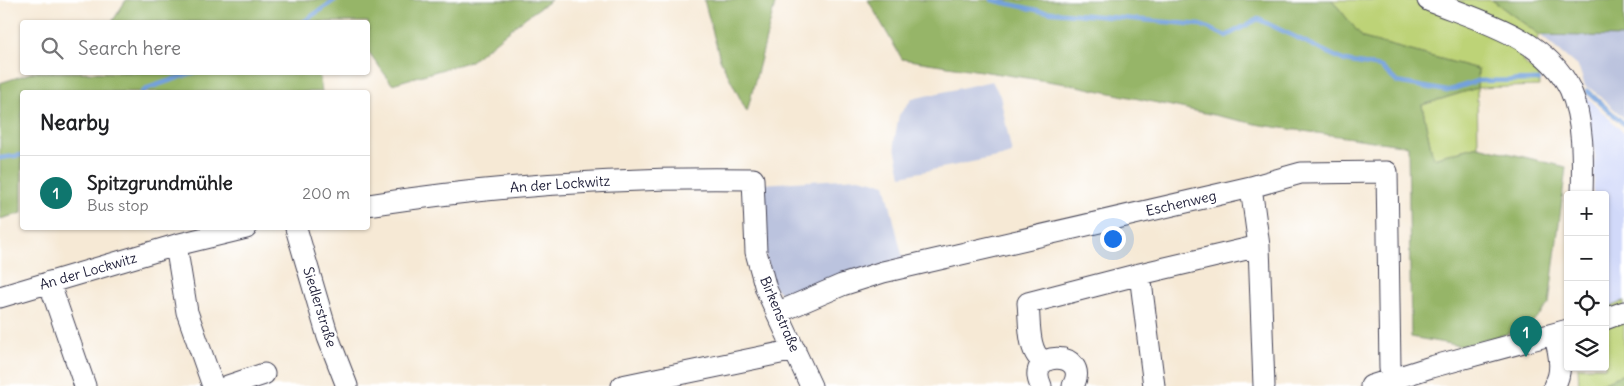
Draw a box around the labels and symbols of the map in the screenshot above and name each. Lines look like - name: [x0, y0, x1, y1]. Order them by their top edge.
- street label: An der Lockwitz: [509, 172, 611, 196]
- street label: Eschenweg: [1144, 186, 1218, 220]
- your location: [1100, 226, 1126, 252]
- street label: An der Lockwitz: [37, 248, 139, 293]
- street label: Siedlerstraße: [299, 265, 341, 349]
- street label: Birkenstraße: [756, 273, 804, 355]
- pin: 1: [1510, 316, 1542, 357]

